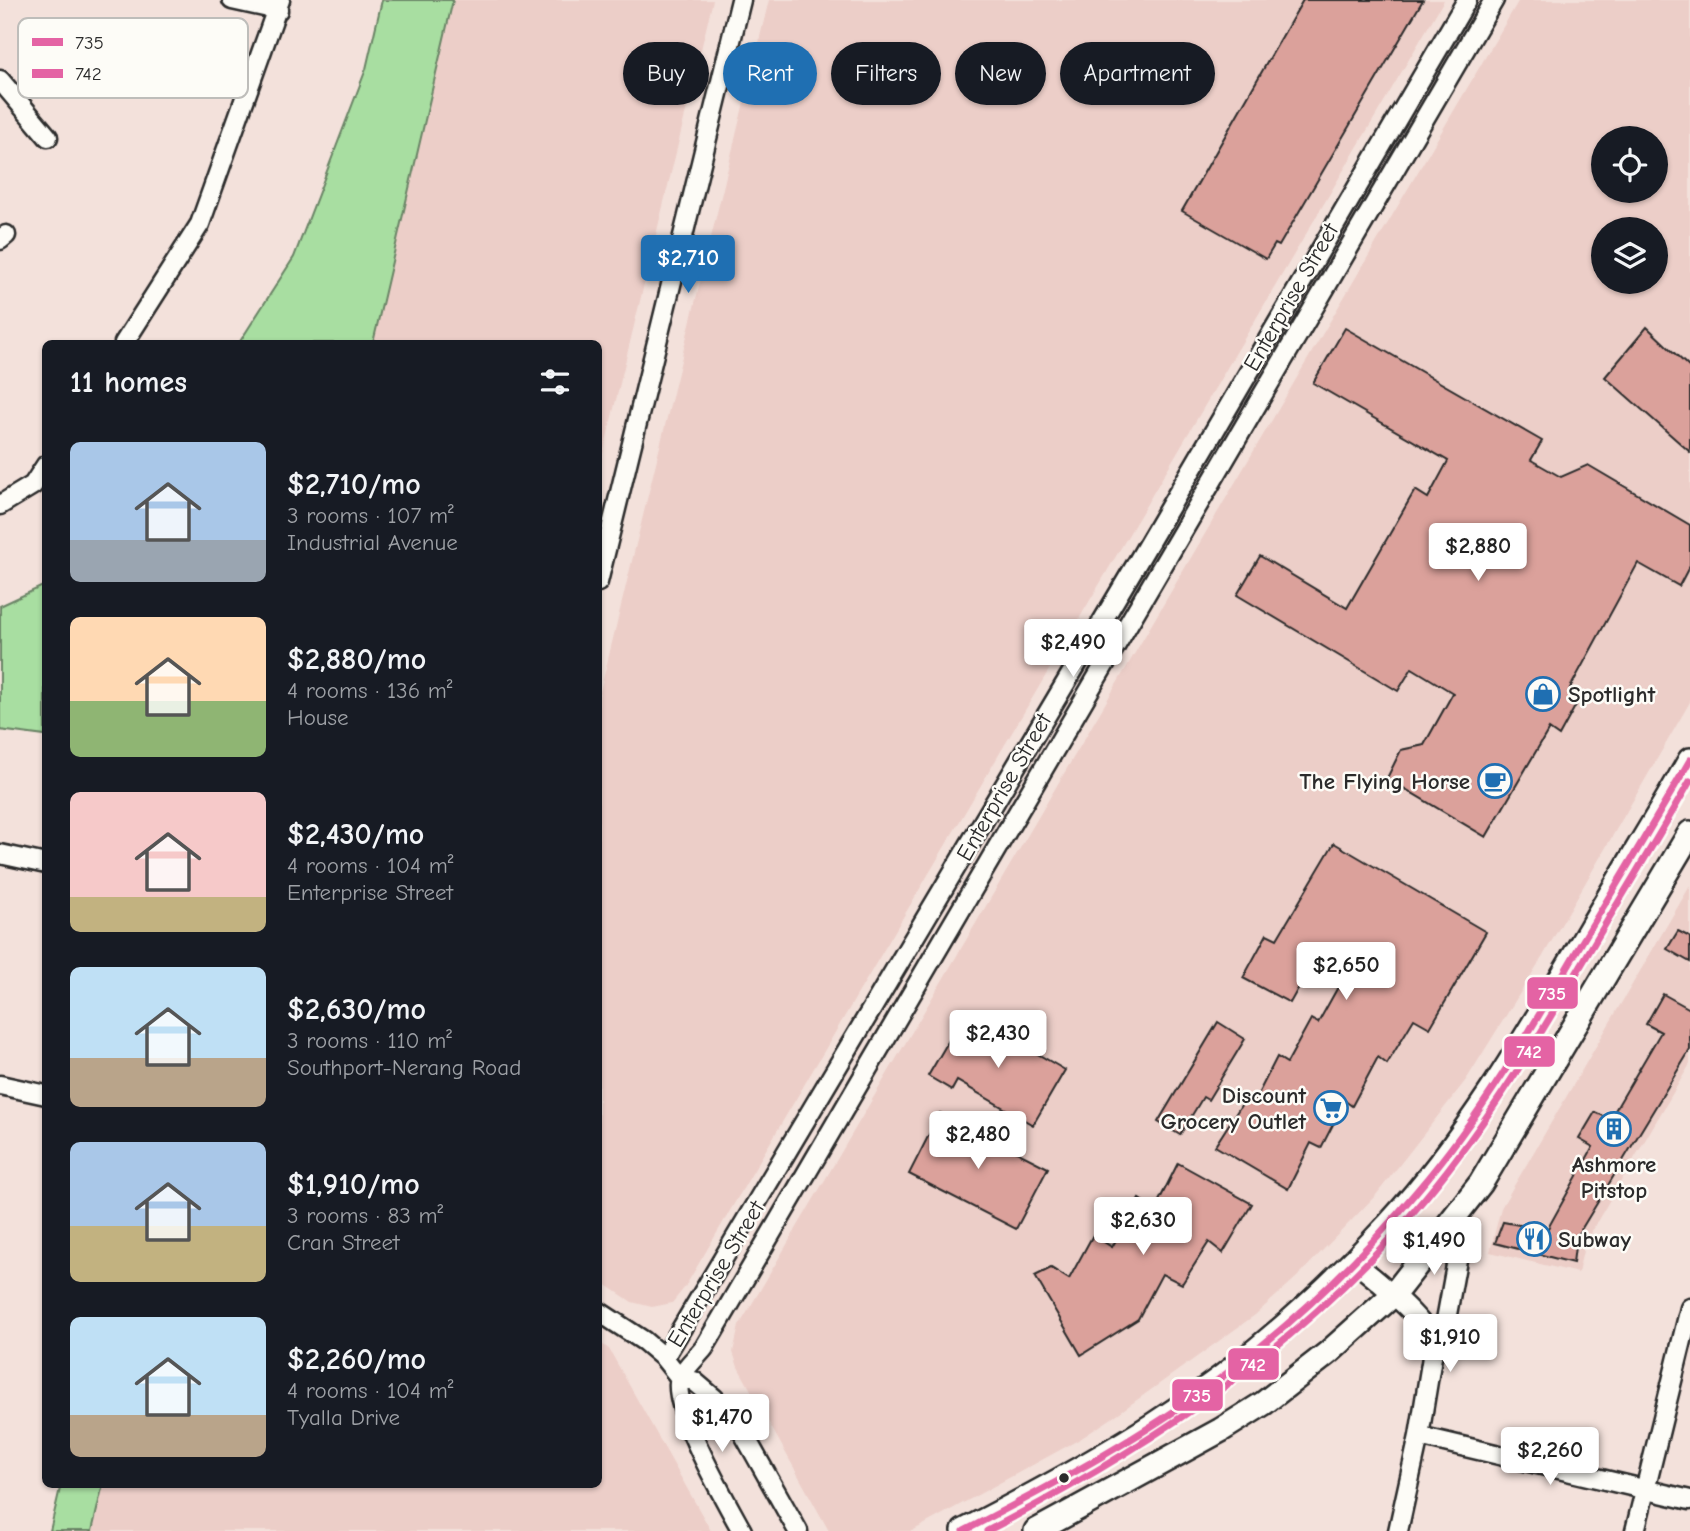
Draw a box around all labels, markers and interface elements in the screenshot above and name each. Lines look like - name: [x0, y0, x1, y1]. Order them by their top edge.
- legend: [18, 18, 248, 98]
- text: 735: [75, 32, 104, 54]
- chip: Buy: [623, 42, 709, 105]
- chip: Rent: [723, 42, 817, 105]
- chip: Filters: [831, 42, 941, 105]
- chip: New: [955, 42, 1046, 105]
- chip: Apartment: [1060, 42, 1215, 105]
- text: 742: [75, 63, 102, 85]
- map controls: [1591, 126, 1668, 294]
- button: locate: [1591, 126, 1668, 203]
- street label: Enterprise Street: [1238, 217, 1345, 376]
- button: layers: [1591, 217, 1668, 294]
- pin: $2,710: [631, 236, 745, 295]
- text: $2,710: [657, 244, 719, 271]
- icon: filters: [536, 363, 574, 401]
- text: 11 homes: [70, 365, 187, 400]
- text: $2,710/mo: [287, 467, 421, 502]
- icon: home: [126, 470, 210, 554]
- text: 3 rooms · 107 m²: [287, 502, 454, 529]
- pin: $2,880: [1421, 524, 1535, 583]
- text: Industrial Avenue: [287, 529, 458, 556]
- text: $2,880: [1445, 532, 1511, 559]
- pin: $2,490: [1016, 620, 1130, 679]
- text: $2,490: [1040, 628, 1106, 655]
- text: $2,880/mo: [287, 642, 426, 677]
- icon: home: [126, 645, 210, 729]
- shop icon: Spotlight: [1524, 675, 1562, 713]
- text: 4 rooms · 136 m²: [287, 677, 453, 704]
- place label: Spotlight: [1568, 681, 1656, 708]
- text: House: [287, 704, 349, 731]
- street label: Enterprise Street: [951, 707, 1058, 866]
- cafe icon: The Flying Horse: [1476, 762, 1514, 800]
- place label: The Flying Horse: [1299, 768, 1470, 795]
- text: $2,430/mo: [287, 817, 424, 852]
- icon: home: [126, 820, 210, 904]
- text: 4 rooms · 104 m²: [287, 852, 454, 879]
- text: Enterprise Street: [287, 879, 453, 906]
- pin: $2,650: [1289, 942, 1403, 1002]
- text: $2,650: [1312, 951, 1380, 978]
- line badge: 735: [1526, 976, 1579, 1010]
- text: 735: [1538, 983, 1566, 1005]
- text: $2,630/mo: [287, 992, 426, 1027]
- icon: home: [126, 995, 210, 1079]
- pin: $2,430: [941, 1010, 1055, 1070]
- text: $2,430: [966, 1019, 1030, 1046]
- text: 3 rooms · 110 m²: [287, 1027, 452, 1054]
- line badge: 742: [1503, 1035, 1556, 1068]
- text: 742: [1516, 1041, 1542, 1063]
- text: Southport-Nerang Road: [287, 1054, 521, 1081]
- place label: Discount Grocery Outlet: [1160, 1082, 1306, 1135]
- supermarket icon: Discount Grocery Outlet: [1312, 1089, 1350, 1127]
- building icon: Ashmore Pitstop: [1595, 1110, 1633, 1148]
- pin: $2,480: [921, 1112, 1035, 1171]
- text: $2,480: [945, 1120, 1011, 1147]
- place label: Ashmore Pitstop: [1572, 1151, 1656, 1204]
- text: $1,910/mo: [287, 1167, 420, 1202]
- icon: home: [126, 1170, 210, 1254]
- street label: Enterprise Street: [662, 1195, 771, 1352]
- pin: $2,630: [1086, 1198, 1200, 1257]
- text: 3 rooms · 83 m²: [287, 1202, 443, 1229]
- text: $2,630: [1110, 1206, 1176, 1233]
- pin: $1,490: [1377, 1218, 1491, 1277]
- restaurant icon: Subway: [1515, 1220, 1553, 1258]
- text: $1,490: [1402, 1226, 1466, 1253]
- place label: Subway: [1558, 1226, 1631, 1253]
- text: Cran Street: [287, 1229, 400, 1256]
- pin: $1,910: [1393, 1314, 1507, 1374]
- text: $1,910: [1419, 1323, 1481, 1350]
- text: $2,260/mo: [287, 1342, 426, 1377]
- icon: home: [126, 1345, 210, 1429]
- line badge: 742: [1227, 1347, 1280, 1381]
- text: 742: [1240, 1354, 1266, 1376]
- text: 4 rooms · 104 m²: [287, 1377, 454, 1404]
- line badge: 735: [1171, 1378, 1224, 1412]
- text: 735: [1183, 1385, 1211, 1407]
- pin: $1,470: [665, 1394, 779, 1454]
- text: $1,470: [691, 1403, 753, 1430]
- text: Tyalla Drive: [287, 1404, 400, 1431]
- pin: $2,260: [1493, 1428, 1607, 1487]
- text: $2,260: [1517, 1436, 1583, 1463]
- unlabelled marker: [1057, 1471, 1071, 1485]

